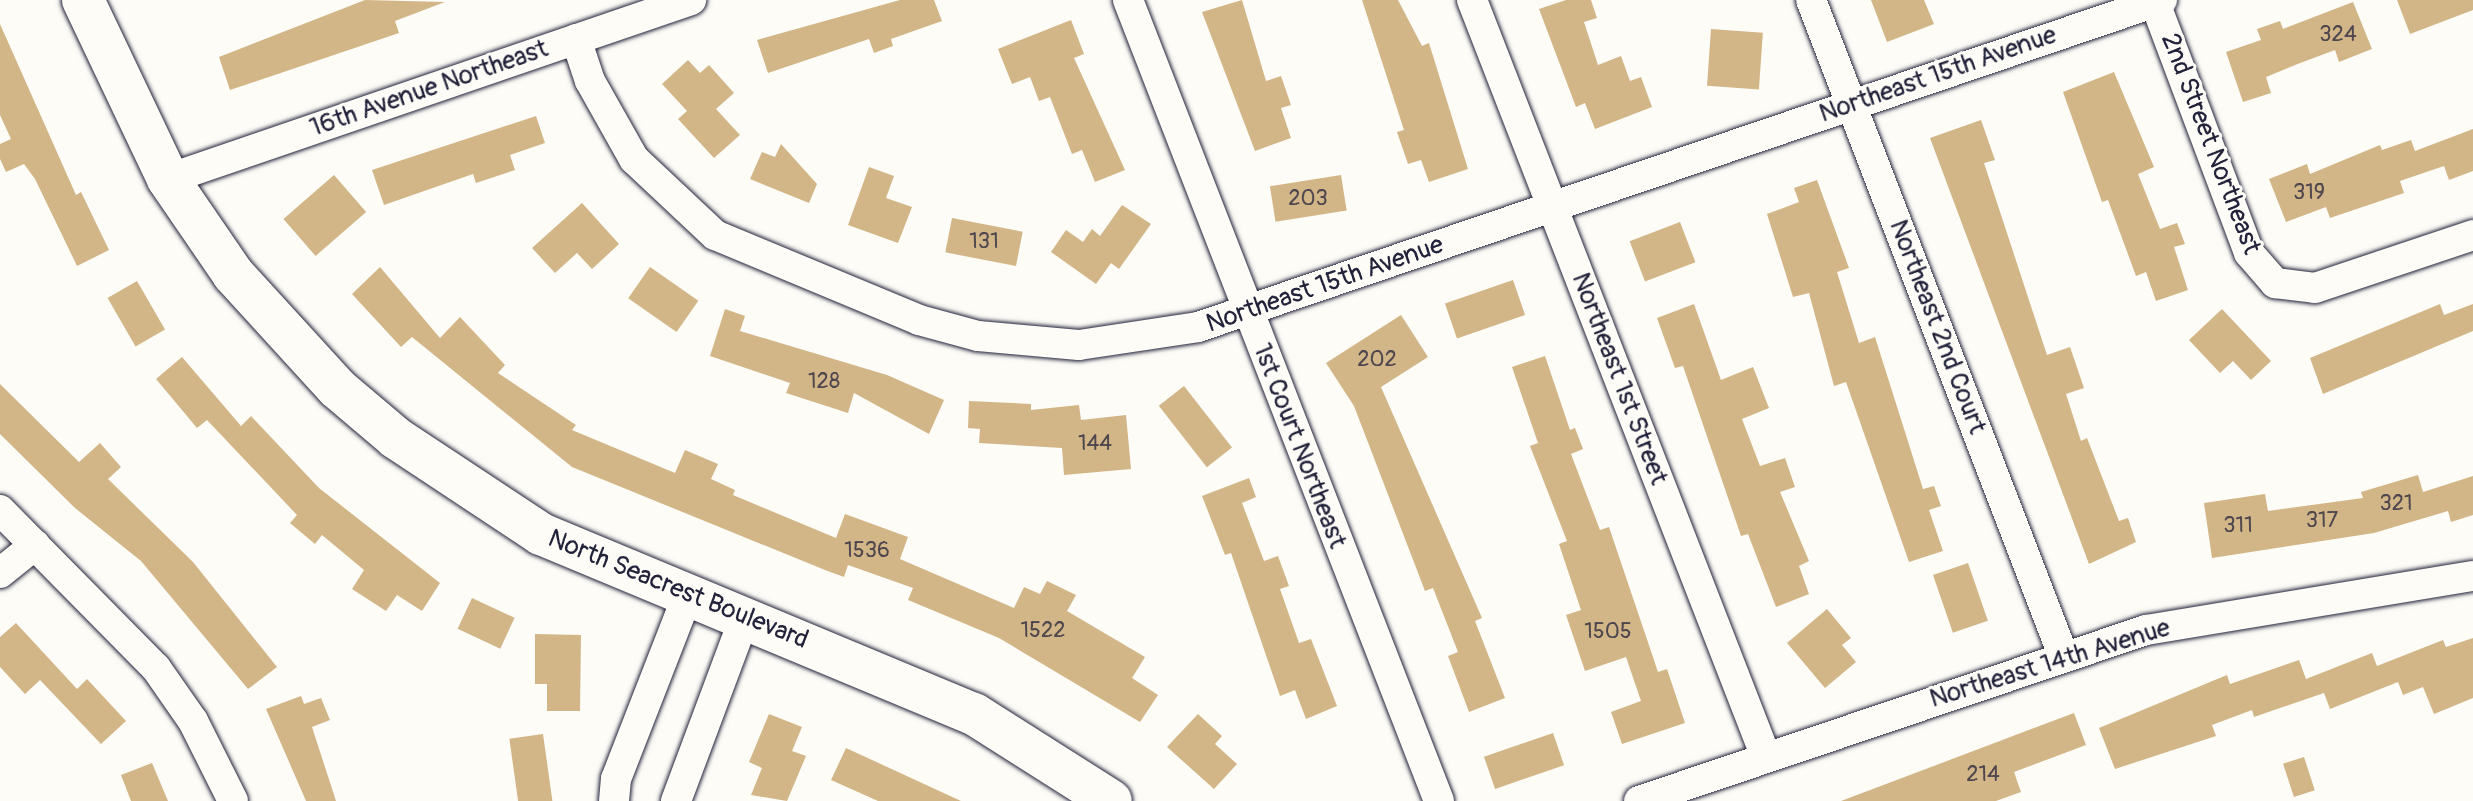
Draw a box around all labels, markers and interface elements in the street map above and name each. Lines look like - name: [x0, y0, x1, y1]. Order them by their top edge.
- street label: Northeast 15th Avenue: [1815, 20, 2061, 130]
- house number: 324: [2319, 22, 2357, 48]
- street label: 2nd Street Northeast: [2153, 29, 2267, 259]
- street label: 16th Avenue Northeast: [306, 34, 552, 144]
- house number: 319: [2293, 180, 2325, 206]
- house number: 203: [1288, 186, 1328, 212]
- street label: Northeast 2nd Court: [1882, 216, 1992, 438]
- house number: 131: [969, 229, 999, 255]
- street label: Northeast 15th Avenue: [1202, 230, 1448, 340]
- street label: Northeast 1st Street: [1564, 269, 1674, 489]
- street label: 1st Court Northeast: [1246, 339, 1352, 553]
- house number: 202: [1357, 347, 1397, 373]
- house number: 128: [808, 369, 840, 395]
- house number: 144: [1078, 431, 1112, 457]
- house number: 321: [2379, 491, 2413, 517]
- house number: 317: [2306, 508, 2338, 534]
- house number: 311: [2223, 513, 2253, 539]
- street label: North Seacrest Boulevard: [543, 524, 813, 656]
- house number: 1536: [844, 538, 890, 564]
- street label: Northeast 14th Avenue: [1926, 613, 2174, 715]
- house number: 1522: [1020, 618, 1066, 644]
- house number: 1505: [1584, 619, 1632, 645]
- house number: 214: [1966, 762, 2000, 788]

